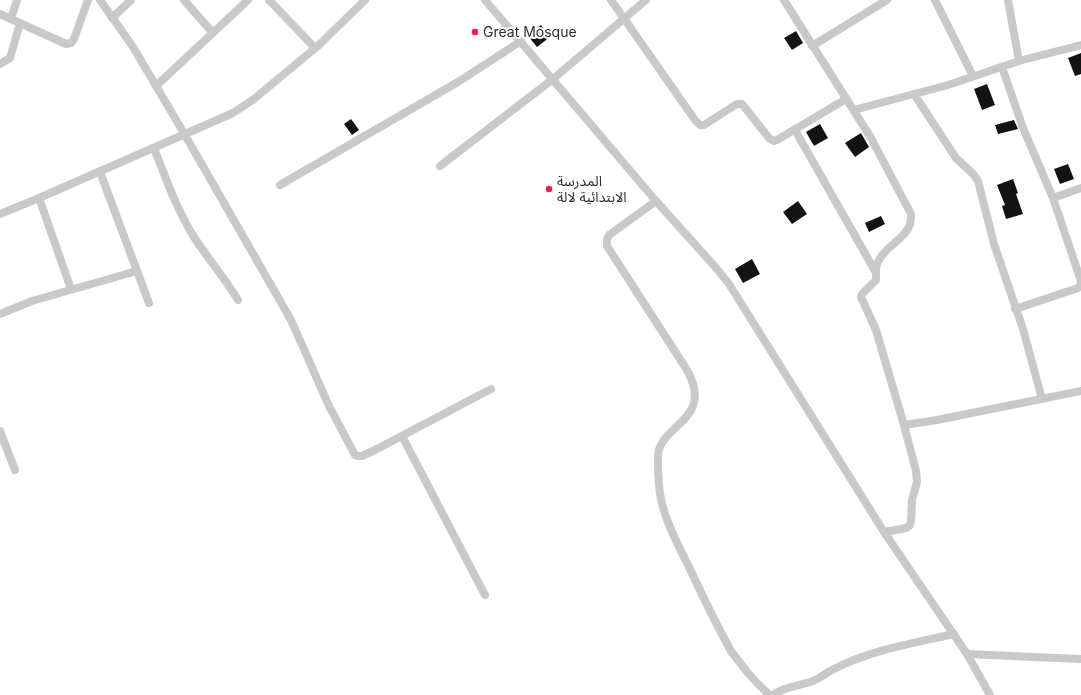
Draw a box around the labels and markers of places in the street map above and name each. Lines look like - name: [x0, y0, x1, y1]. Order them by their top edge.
- place label: Great Mosque: [483, 23, 577, 40]
- marker: Great Mosque: [470, 27, 480, 37]
- place label: المدرسة الابتدائية لالة: [557, 172, 627, 205]
- marker: المدرسة الابتدائية لالة: [544, 184, 554, 194]

